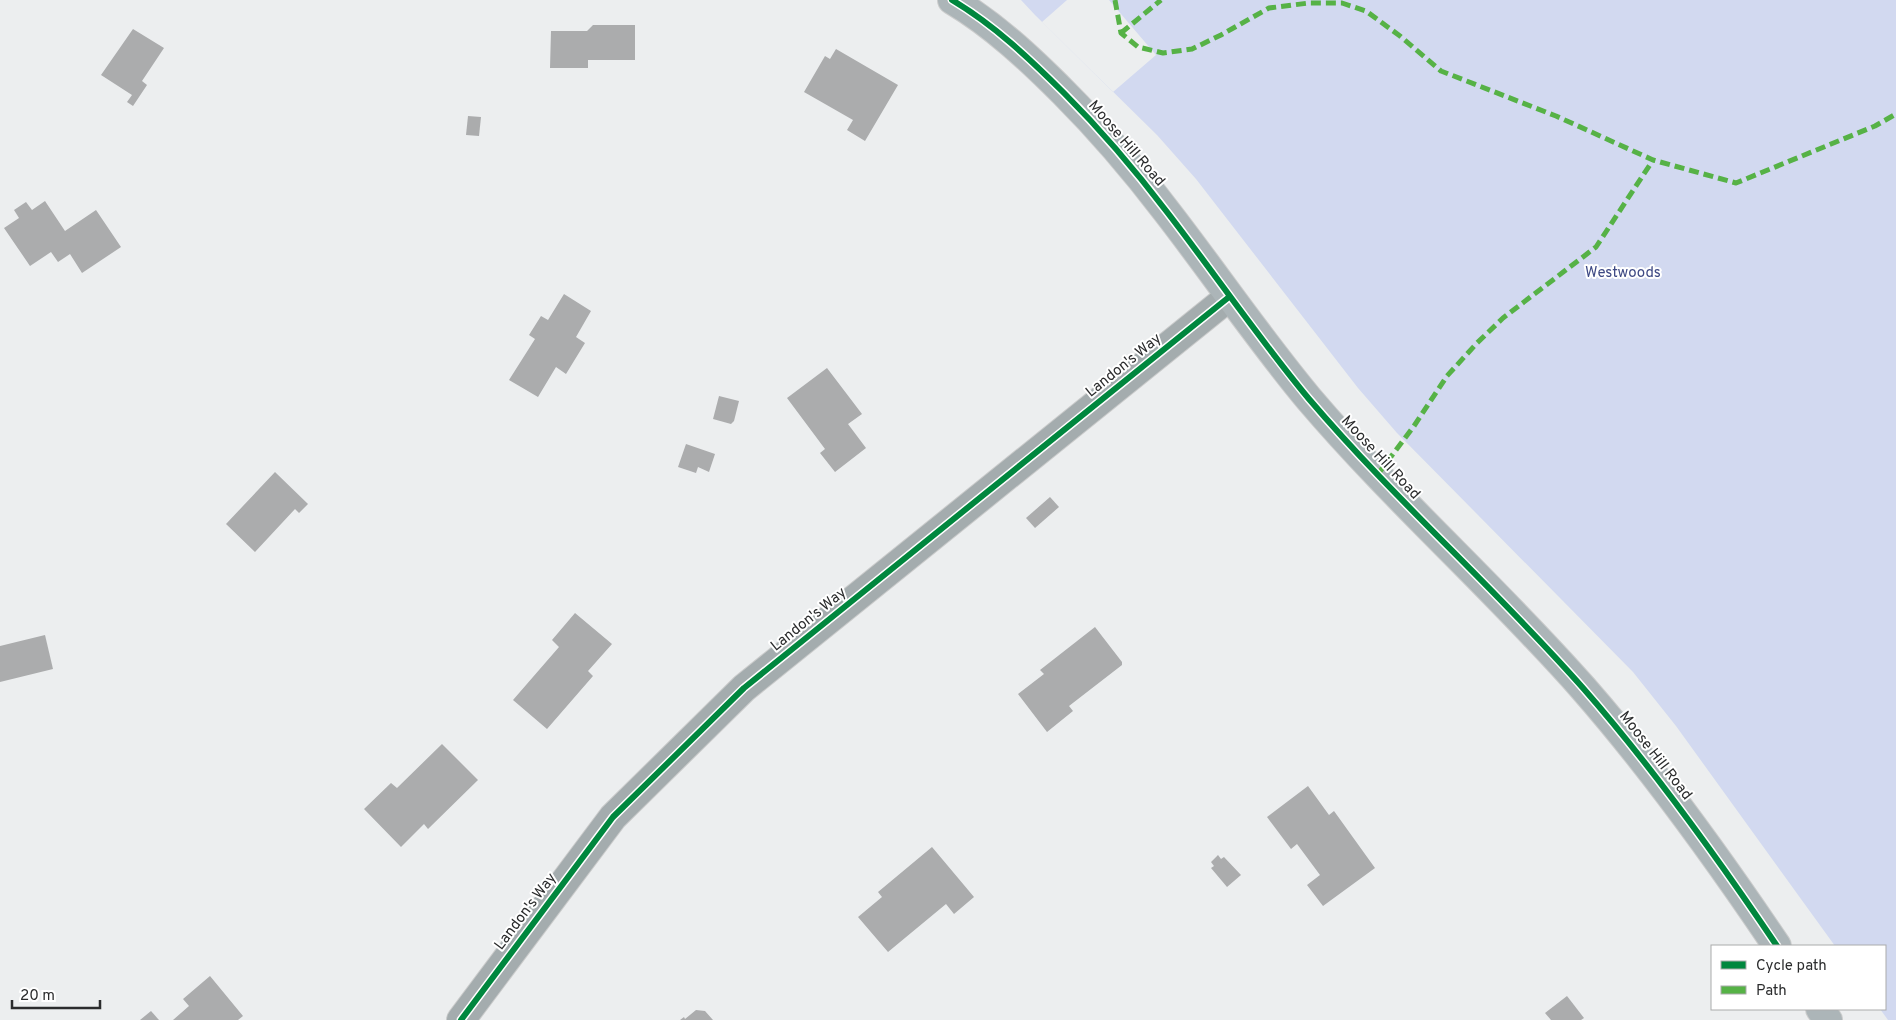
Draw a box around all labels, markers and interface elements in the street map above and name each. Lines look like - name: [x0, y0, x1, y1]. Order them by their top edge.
- street label: Moose Hill Road: [1083, 97, 1169, 191]
- park label: Westwoods: [1585, 264, 1661, 283]
- street label: Landon's Way: [1082, 330, 1166, 402]
- street label: Moose Hill Road: [1336, 412, 1424, 504]
- street label: Landon's Way: [767, 584, 851, 656]
- street label: Moose Hill Road: [1614, 708, 1696, 804]
- street label: Landon's Way: [491, 870, 561, 954]
- legend: [1711, 945, 1886, 1010]
- text: Cycle path: [1756, 957, 1827, 976]
- scale bar: [12, 978, 100, 1010]
- text: Path: [1756, 982, 1787, 1001]
- text: 20 m: [20, 987, 55, 1006]

